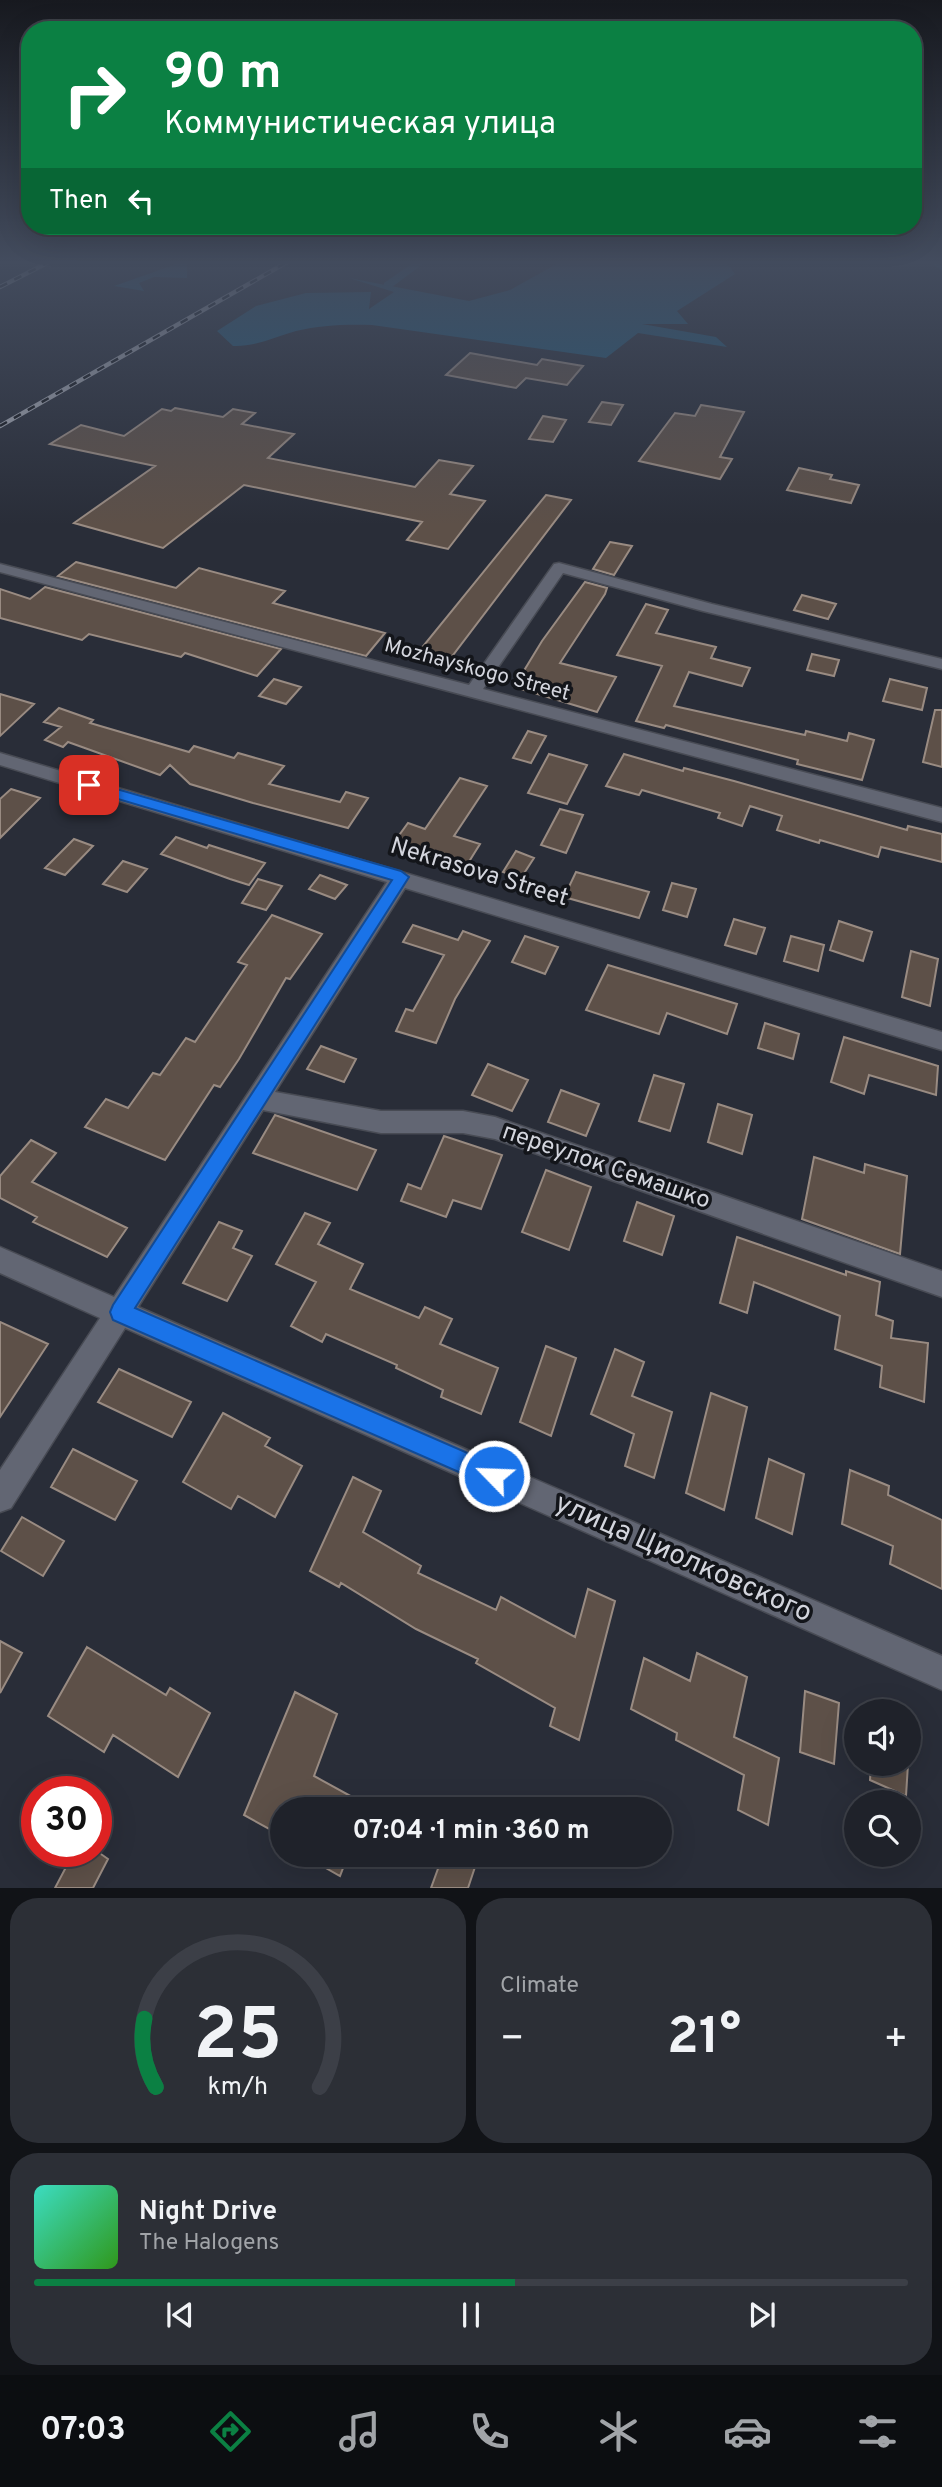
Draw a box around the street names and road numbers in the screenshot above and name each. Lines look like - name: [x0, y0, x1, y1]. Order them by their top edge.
- street label: Mozhayskogo Street: [381, 632, 573, 708]
- street label: Nekrasova Street: [386, 832, 572, 914]
- street label: переулок Семашко: [498, 1117, 714, 1217]
- street label: улица Циолковского: [549, 1486, 817, 1632]

